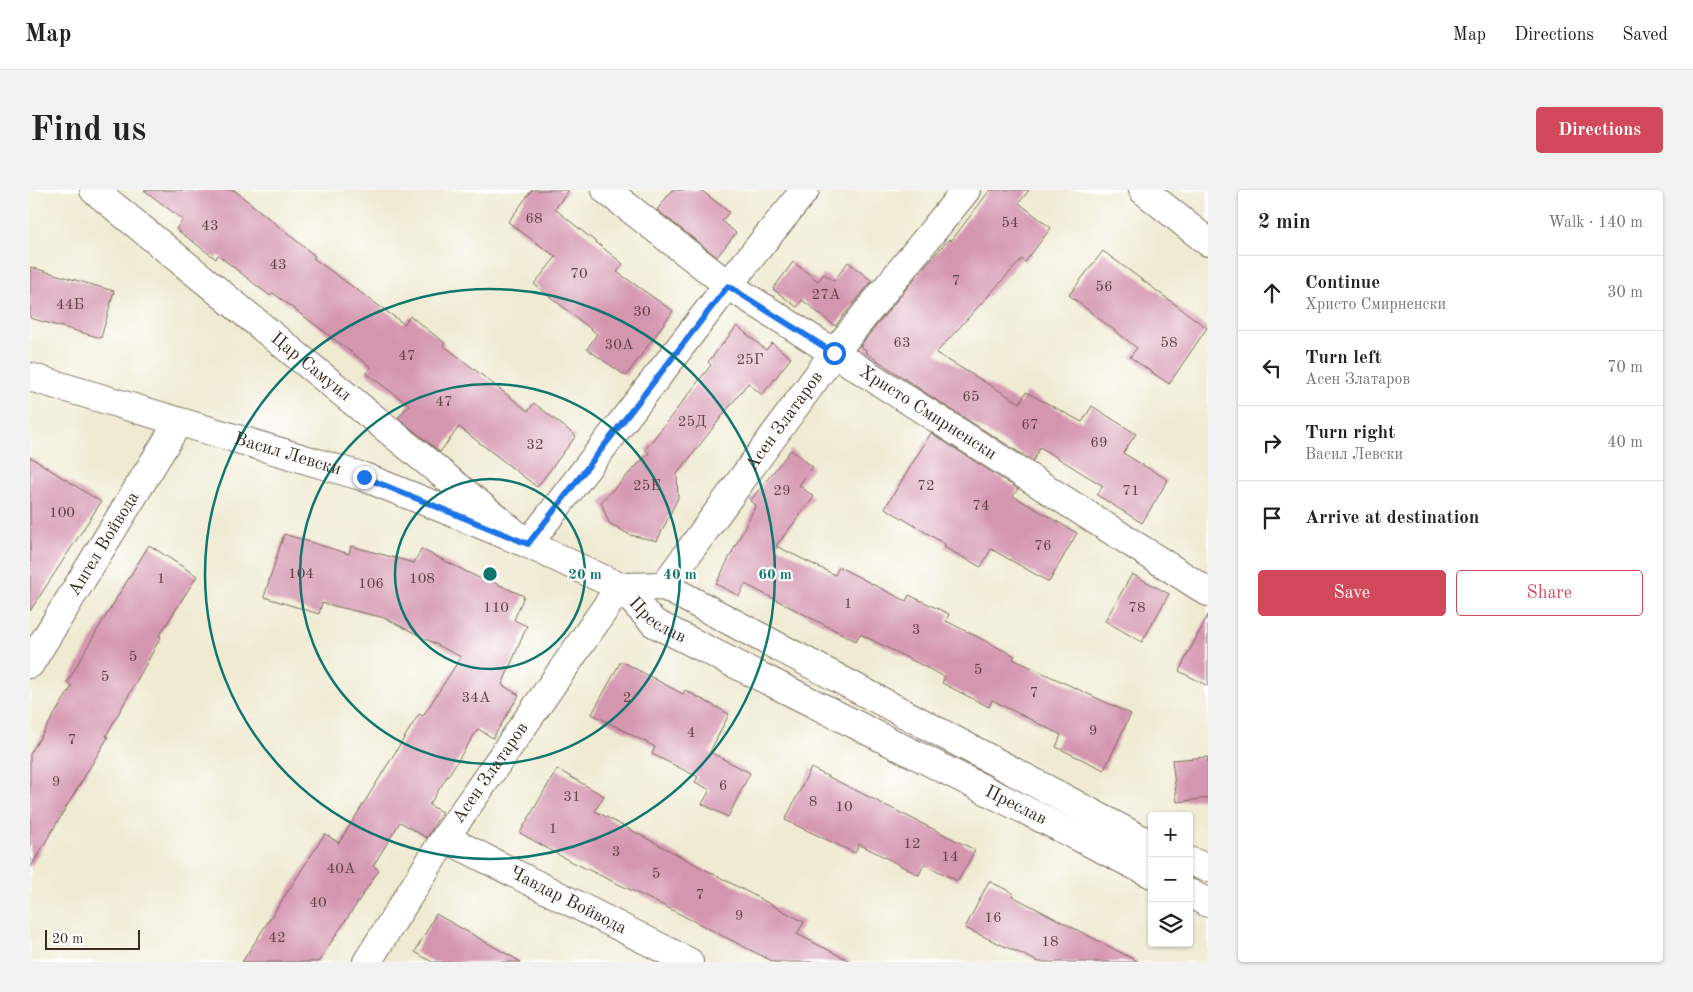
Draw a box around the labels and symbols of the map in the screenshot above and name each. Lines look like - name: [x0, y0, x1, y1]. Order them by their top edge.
- house number: 68: [525, 212, 543, 227]
- house number: 54: [1001, 216, 1019, 231]
- house number: 43: [201, 219, 219, 234]
- house number: 43: [269, 258, 287, 273]
- house number: 70: [570, 267, 588, 282]
- house number: 7: [952, 274, 960, 289]
- house number: 56: [1095, 280, 1113, 295]
- house number: 27А: [812, 288, 841, 303]
- house number: 44Б: [56, 298, 84, 313]
- house number: 30: [633, 305, 651, 320]
- street label: Цар Самуил: [268, 329, 354, 405]
- house number: 63: [893, 336, 911, 351]
- house number: 58: [1160, 336, 1178, 351]
- house number: 30А: [605, 338, 634, 353]
- route start: [823, 342, 846, 365]
- house number: 47: [398, 349, 416, 364]
- house number: 25Г: [736, 353, 764, 368]
- street label: Христо Смирненски: [856, 362, 1000, 463]
- street label: Асен Златаров: [742, 368, 826, 474]
- house number: 65: [962, 390, 980, 405]
- house number: 47: [435, 395, 453, 410]
- house number: 25Д: [678, 415, 706, 430]
- house number: 67: [1021, 418, 1039, 433]
- street label: Васил Левски: [232, 430, 343, 479]
- house number: 69: [1090, 436, 1108, 451]
- house number: 32: [526, 438, 544, 453]
- route end: [353, 466, 376, 489]
- house number: 25Е: [633, 479, 661, 494]
- house number: 72: [917, 479, 935, 494]
- house number: 29: [773, 484, 791, 499]
- house number: 71: [1122, 484, 1140, 499]
- street label: Ангел Войвода: [65, 488, 143, 599]
- house number: 74: [972, 499, 990, 514]
- house number: 100: [49, 506, 75, 521]
- house number: 76: [1034, 539, 1052, 554]
- centre of rings: [481, 565, 499, 583]
- house number: 104: [288, 567, 314, 582]
- text: 20 m: [568, 568, 602, 583]
- text: 40 m: [663, 568, 697, 583]
- text: 60 m: [758, 568, 792, 583]
- house number: 1: [157, 572, 165, 587]
- house number: 108: [409, 572, 435, 587]
- house number: 106: [358, 577, 384, 592]
- street label: Преслав: [625, 594, 689, 646]
- house number: 1: [844, 597, 852, 612]
- house number: 110: [483, 601, 509, 616]
- house number: 78: [1128, 601, 1146, 616]
- house number: 3: [912, 623, 920, 638]
- house number: 5: [129, 650, 137, 665]
- house number: 5: [974, 663, 982, 678]
- house number: 5: [101, 670, 109, 685]
- house number: 7: [1030, 686, 1038, 701]
- house number: 34А: [462, 691, 491, 706]
- house number: 2: [623, 691, 631, 706]
- street label: Асен Златаров: [449, 719, 532, 826]
- house number: 9: [1089, 724, 1097, 739]
- house number: 4: [687, 726, 695, 741]
- house number: 7: [68, 733, 76, 748]
- house number: 9: [52, 775, 60, 790]
- house number: 6: [719, 779, 727, 794]
- street label: Преслав: [982, 782, 1049, 828]
- house number: 31: [563, 790, 581, 805]
- house number: 8: [809, 795, 817, 810]
- house number: 10: [835, 800, 853, 815]
- house number: 1: [549, 822, 557, 837]
- house number: 12: [903, 837, 921, 852]
- house number: 3: [612, 845, 620, 860]
- house number: 14: [941, 850, 959, 865]
- house number: 40А: [327, 862, 356, 877]
- street label: Чавдар Войвода: [507, 863, 630, 938]
- house number: 5: [652, 867, 660, 882]
- house number: 7: [696, 888, 704, 903]
- house number: 40: [309, 896, 327, 911]
- house number: 9: [735, 909, 743, 924]
- house number: 16: [984, 911, 1002, 926]
- scale bar: [45, 927, 140, 950]
- house number: 42: [268, 931, 286, 946]
- house number: 18: [1041, 935, 1059, 950]

